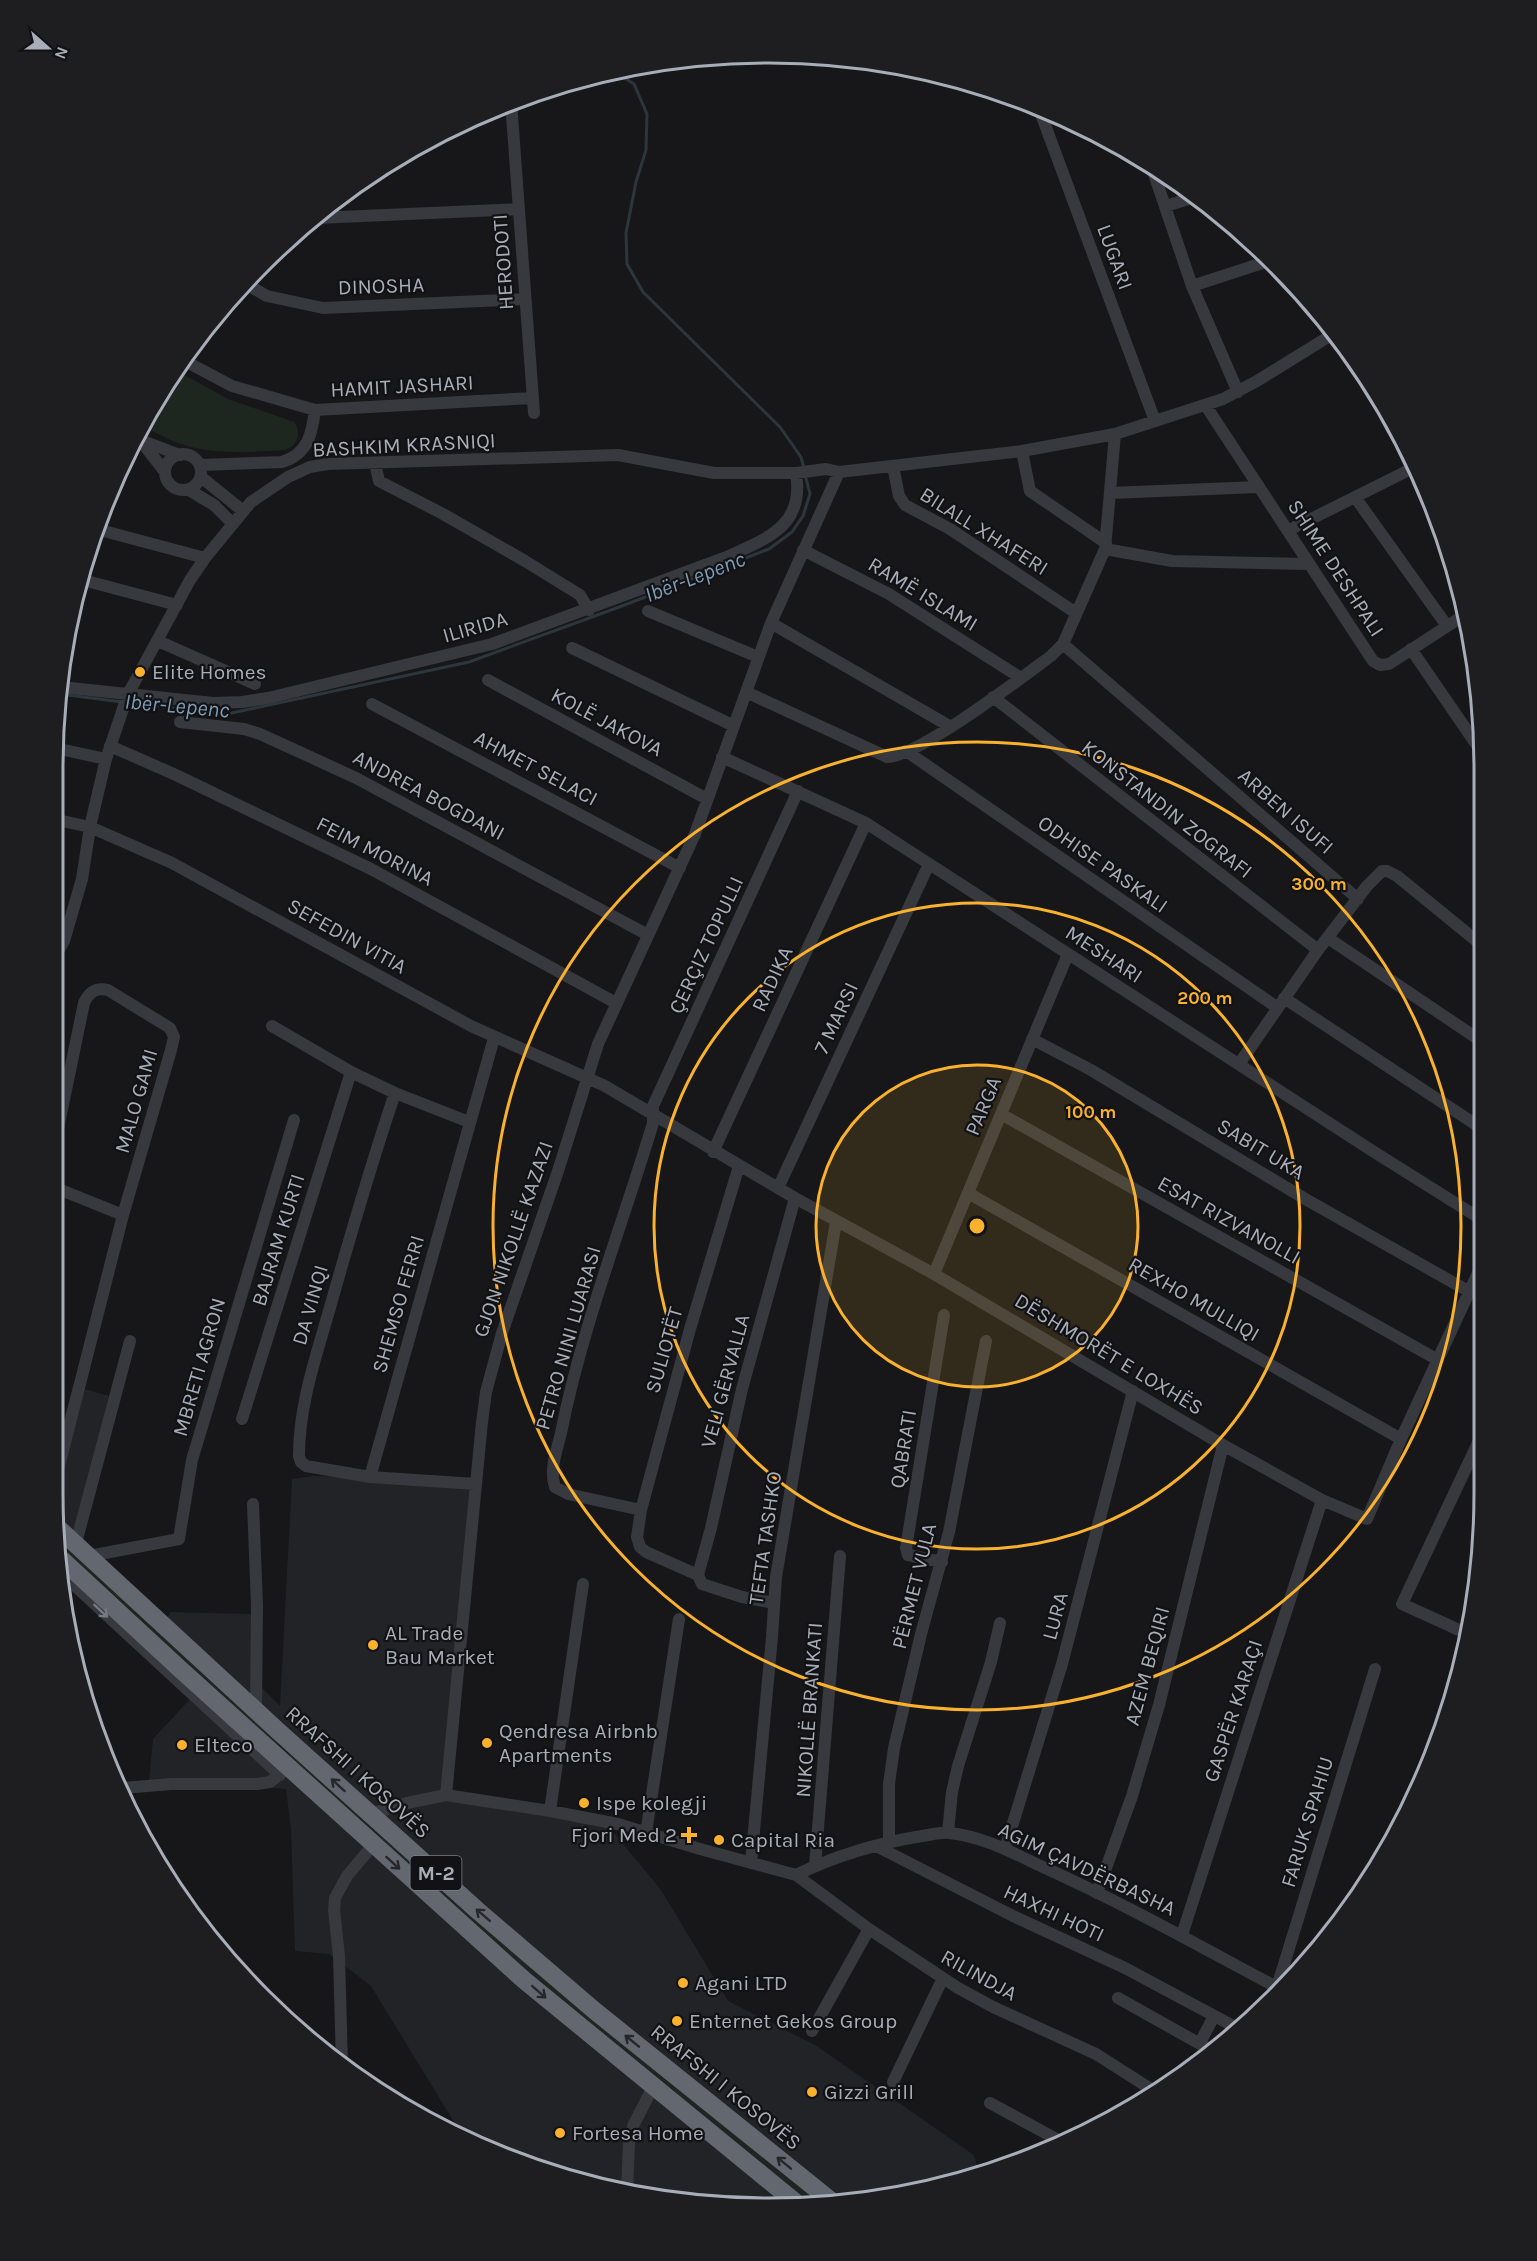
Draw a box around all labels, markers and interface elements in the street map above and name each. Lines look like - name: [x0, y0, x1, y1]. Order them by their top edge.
- north arrow: [18, 18, 78, 78]
- text: N: [51, 44, 72, 62]
- street label: HERODOTI: [488, 213, 518, 311]
- street label: LUGARI: [1092, 221, 1138, 293]
- street label: DINOSHA: [337, 272, 425, 300]
- street label: HAMIT JASHARI: [330, 370, 474, 402]
- street label: BASHKIM KRASNIQI: [312, 428, 496, 462]
- street label: BILALL XHAFERI: [915, 482, 1053, 580]
- street label: SHIME DESHPALI: [1283, 495, 1389, 641]
- water label: Ibër-Lepenc: [641, 546, 749, 608]
- street label: RAMË ISLAMI: [864, 552, 982, 636]
- street label: ILIRIDA: [440, 606, 510, 648]
- place label: Elite Homes: [152, 660, 267, 684]
- marker: Elite Homes: [133, 665, 147, 679]
- street label: KOLË JAKOVA: [547, 683, 667, 761]
- water label: Ibër-Lepenc: [123, 688, 231, 724]
- street label: AHMET SELACI: [470, 725, 602, 811]
- street label: KONSTANDIN ZOGRAFI: [1077, 735, 1257, 883]
- street label: ANDREA BOGDANI: [349, 745, 509, 845]
- street label: ARBEN ISUFI: [1233, 763, 1339, 859]
- street label: ODHISE PASKALI: [1033, 810, 1173, 918]
- street label: FEIM MORINA: [313, 811, 437, 891]
- street label: ÇERÇIZ TOPULLI: [664, 873, 748, 1017]
- text: 300 m: [1291, 873, 1347, 895]
- street label: SEFEDIN VITIA: [283, 893, 411, 979]
- street label: MESHARI: [1061, 920, 1147, 988]
- street label: RADIKA: [746, 942, 798, 1016]
- street label: 7 MARSI: [809, 978, 863, 1058]
- text: 200 m: [1177, 987, 1233, 1009]
- street label: MALO GAMI: [110, 1046, 162, 1156]
- street label: PARGA: [960, 1073, 1006, 1139]
- text: 100 m: [1066, 1101, 1116, 1123]
- street label: SABIT UKA: [1213, 1114, 1309, 1184]
- street label: GJON NIKOLLË KAZAZI: [468, 1138, 558, 1340]
- street label: BAJRAM KURTI: [246, 1171, 310, 1309]
- street label: ESAT RIZVANOLLI: [1154, 1171, 1304, 1269]
- centre of rings: [967, 1216, 987, 1236]
- street label: SHEMSO FERRI: [367, 1232, 429, 1376]
- street label: PETRO NINI LUARASI: [530, 1243, 606, 1433]
- street label: REXHO MULLIQI: [1124, 1252, 1264, 1346]
- street label: DA VINQI: [287, 1262, 333, 1348]
- street label: DËSHMORËT E LOXHËS: [1010, 1288, 1208, 1420]
- street label: MBRETI AGRON: [168, 1295, 230, 1439]
- street label: SULIOTËT: [640, 1304, 688, 1396]
- street label: VELI GËRVALLA: [696, 1312, 754, 1450]
- street label: QABRATI: [885, 1408, 921, 1490]
- street label: TEFTA TASHKO: [744, 1470, 786, 1606]
- street label: PËRMET VULA: [887, 1521, 941, 1651]
- street label: LURA: [1037, 1589, 1073, 1643]
- one-way arrow: [94, 1604, 109, 1619]
- street label: AZEM BEQIRI: [1120, 1604, 1174, 1728]
- place label: AL Trade Bau Market: [385, 1621, 495, 1669]
- street label: NIKOLLË BRANKATI: [791, 1622, 827, 1798]
- street label: GASPËR KARAÇI: [1199, 1637, 1267, 1785]
- marker: AL Trade Bau Market: [366, 1638, 380, 1652]
- street label: RRAFSHI I KOSOVËS: [281, 1701, 435, 1843]
- place label: Qendresa Airbnb Apartments: [499, 1719, 658, 1767]
- place label: Elteco: [194, 1733, 253, 1757]
- marker: Qendresa Airbnb Apartments: [480, 1736, 494, 1750]
- marker: Elteco: [175, 1738, 189, 1752]
- street label: FARUK SPAHIU: [1276, 1754, 1338, 1890]
- one-way arrow: [331, 1778, 346, 1792]
- place label: Ispe kolegji: [596, 1791, 707, 1815]
- marker: Ispe kolegji: [577, 1796, 591, 1810]
- street label: AGIM ÇAVDËRBASHA: [995, 1817, 1179, 1921]
- place label: Fjori Med 2: [571, 1823, 677, 1847]
- marker: Fjori Med 2: [682, 1828, 696, 1842]
- place label: Capital Ria: [731, 1828, 835, 1852]
- marker: Capital Ria: [712, 1833, 726, 1847]
- one-way arrow: [385, 1856, 400, 1870]
- road number: M-2: [410, 1856, 462, 1890]
- street label: HAXHI HOTI: [1000, 1879, 1108, 1947]
- one-way arrow: [476, 1908, 491, 1922]
- street label: RILINDJA: [937, 1944, 1021, 2006]
- place label: Agani LTD: [695, 1971, 788, 1995]
- marker: Agani LTD: [676, 1976, 690, 1990]
- one-way arrow: [531, 1985, 546, 1999]
- place label: Enternet Gekos Group: [689, 2009, 897, 2033]
- marker: Enternet Gekos Group: [670, 2014, 684, 2028]
- street label: RRAFSHI I KOSOVËS: [646, 2019, 806, 2155]
- one-way arrow: [624, 2034, 640, 2047]
- place label: Gizzi Grill: [824, 2080, 914, 2104]
- marker: Gizzi Grill: [805, 2085, 819, 2099]
- place label: Fortesa Home: [572, 2121, 704, 2145]
- marker: Fortesa Home: [553, 2126, 567, 2140]
- one-way arrow: [777, 2156, 792, 2170]

